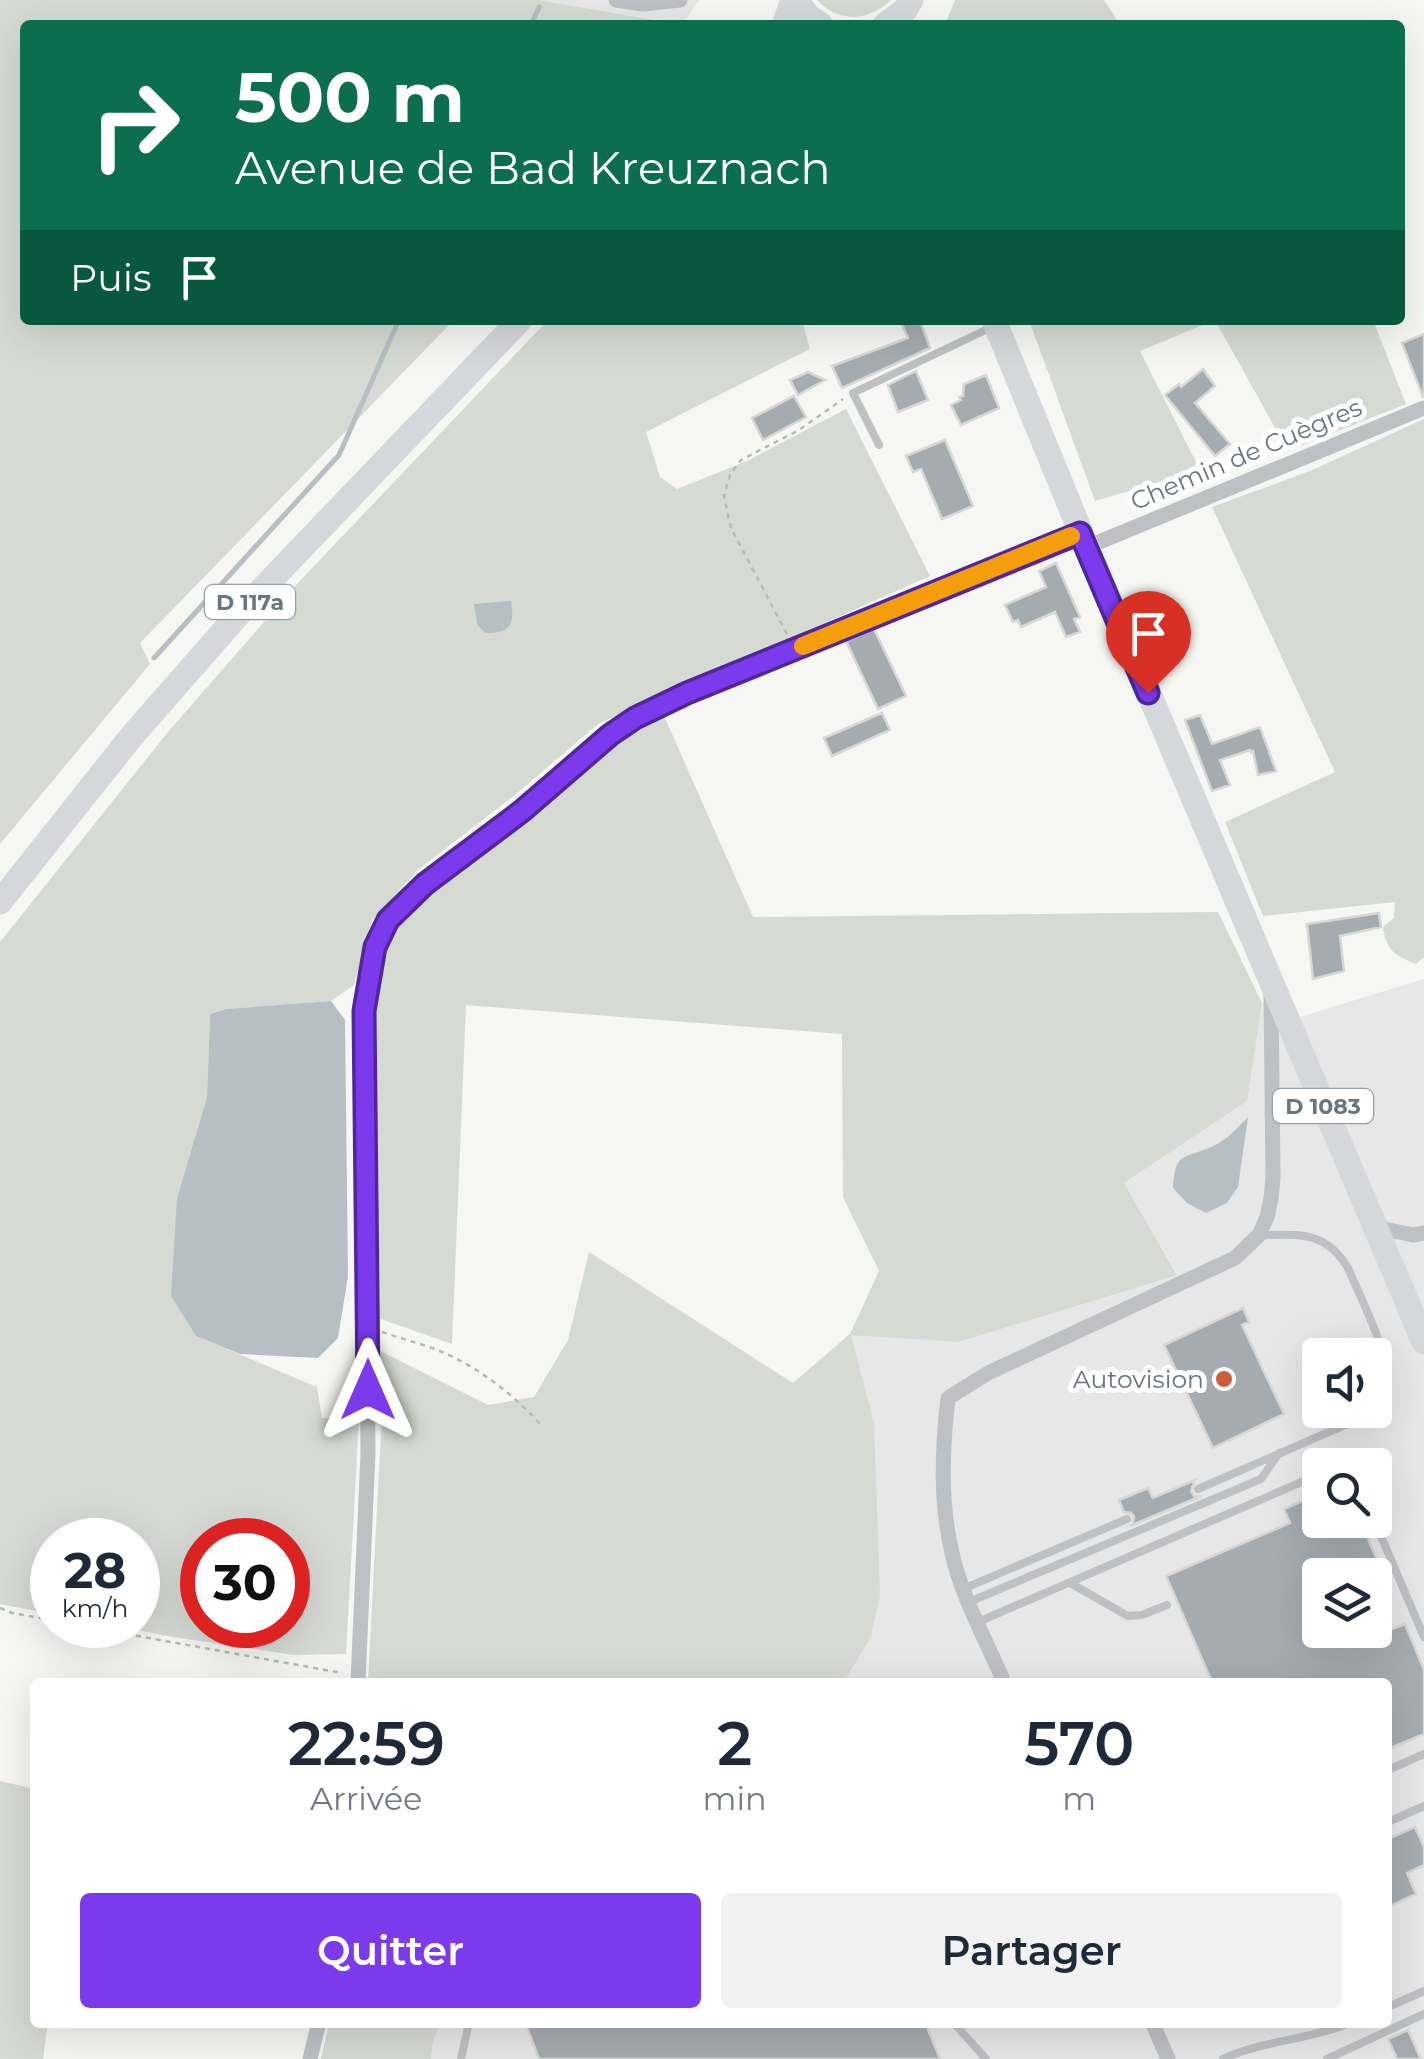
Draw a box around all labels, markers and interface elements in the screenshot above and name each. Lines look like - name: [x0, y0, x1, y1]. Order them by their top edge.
- text: 500 m: [235, 54, 465, 140]
- icon: right: [70, 60, 200, 190]
- text: Avenue de Bad Kreuznach: [235, 140, 831, 195]
- icon: arrive: [172, 250, 227, 305]
- text: Puis: [70, 254, 152, 301]
- street label: Chemin de Cuègres: [1126, 392, 1366, 516]
- road number: D 117a: [205, 585, 295, 619]
- pin: [1106, 591, 1191, 694]
- icon: arrive: [1121, 606, 1176, 661]
- road number: D 1083: [1273, 1089, 1373, 1123]
- position arrow: [316, 1338, 420, 1442]
- map controls: [1302, 1338, 1392, 1648]
- button: sound: [1302, 1338, 1392, 1428]
- place label: Autovision: [1073, 1364, 1204, 1394]
- marker: Autovision: [1213, 1368, 1235, 1390]
- button: search: [1302, 1448, 1392, 1538]
- speed limit sign: 30: [180, 1518, 310, 1648]
- text: 28: [64, 1540, 126, 1601]
- button: layers: [1302, 1558, 1392, 1648]
- text: km/h: [62, 1593, 128, 1623]
- text: 22:59: [288, 1707, 445, 1780]
- text: 2: [717, 1707, 752, 1780]
- text: 570: [1024, 1707, 1134, 1780]
- text: Arrivée: [310, 1779, 422, 1818]
- text: min: [702, 1779, 767, 1818]
- text: m: [1062, 1779, 1096, 1818]
- button: Quitter: [80, 1893, 701, 2008]
- button: Partager: [721, 1893, 1342, 2008]

